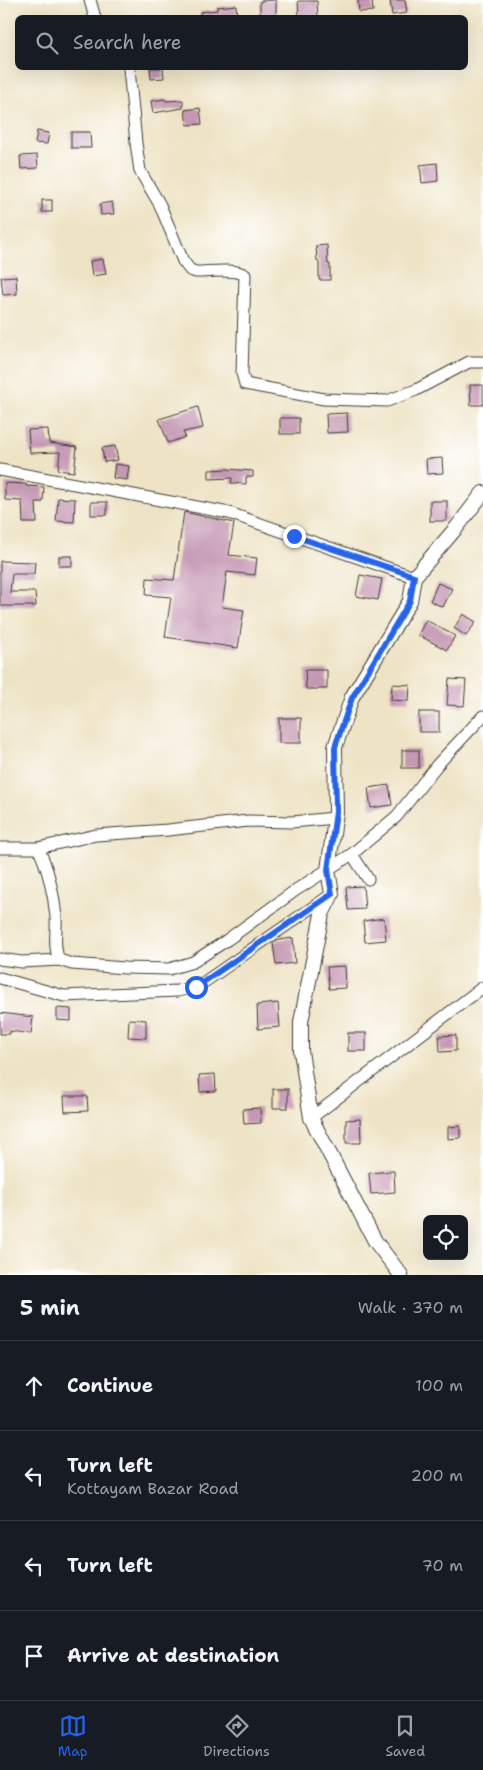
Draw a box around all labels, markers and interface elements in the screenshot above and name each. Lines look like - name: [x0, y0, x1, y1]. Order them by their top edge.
- search box: [15, 15, 468, 70]
- icon: search: [33, 29, 61, 57]
- text: Search here: [73, 30, 182, 55]
- route end: [283, 525, 306, 548]
- route start: [185, 976, 208, 999]
- map controls: [423, 1215, 468, 1260]
- button: locate: [423, 1215, 468, 1260]
- text: 5 min: [20, 1294, 80, 1322]
- text: Walk · 370 m: [358, 1297, 463, 1318]
- icon: ahead: [20, 1372, 48, 1400]
- text: Continue: [67, 1373, 153, 1398]
- text: 100 m: [415, 1375, 463, 1396]
- text: Turn left: [67, 1453, 153, 1478]
- icon: left: [20, 1462, 48, 1490]
- text: 200 m: [411, 1465, 463, 1486]
- text: Kottayam Bazar Road: [67, 1478, 239, 1499]
- icon: left: [20, 1552, 48, 1580]
- text: Turn left: [67, 1553, 153, 1578]
- text: 70 m: [422, 1555, 463, 1576]
- icon: arrive: [20, 1642, 48, 1670]
- text: Arrive at destination: [67, 1643, 279, 1668]
- tab: Map: [58, 1712, 88, 1760]
- tab: Directions: [203, 1712, 270, 1760]
- tab: Saved: [386, 1712, 425, 1760]

